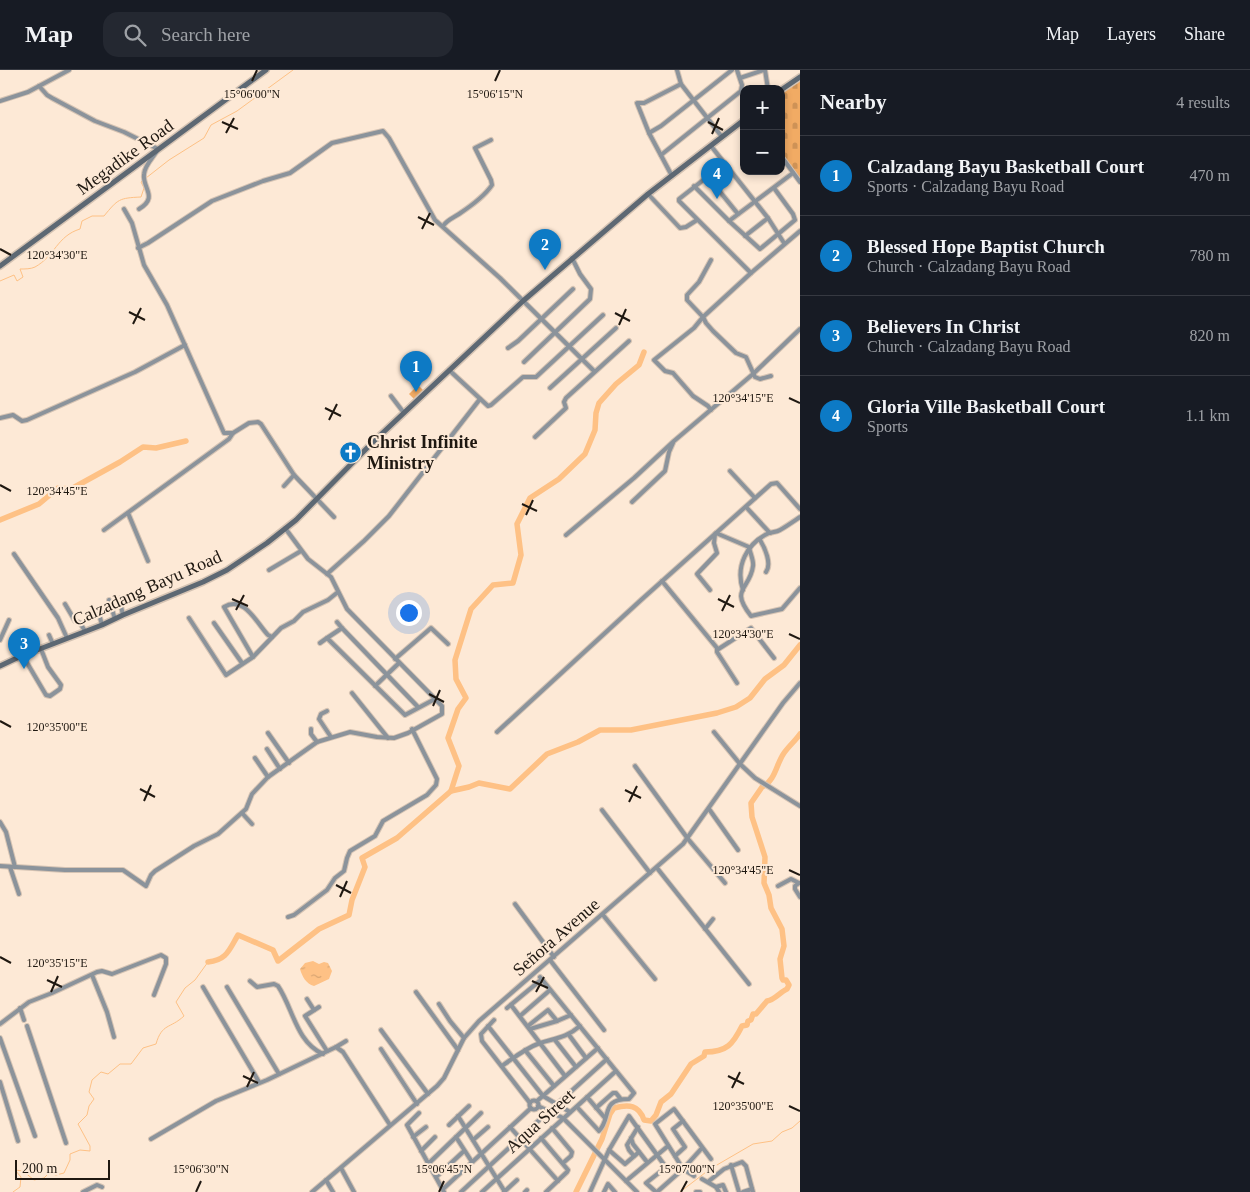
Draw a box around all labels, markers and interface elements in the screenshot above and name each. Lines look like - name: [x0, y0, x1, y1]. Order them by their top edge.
- search box: [103, 12, 453, 57]
- text: Map: [25, 21, 73, 47]
- icon: search: [121, 21, 149, 49]
- text: Search here: [161, 24, 250, 45]
- text: Map: [1046, 24, 1079, 44]
- text: Layers: [1107, 24, 1156, 44]
- text: Share: [1184, 24, 1225, 44]
- map controls: [740, 85, 785, 175]
- button: +: [740, 85, 785, 130]
- text: 15°06'00"N: [224, 87, 281, 101]
- text: 15°06'15"N: [467, 87, 524, 101]
- text: Nearby: [820, 90, 887, 114]
- text: 4 results: [1176, 94, 1230, 111]
- street label: Megadike Road: [73, 115, 177, 199]
- button: −: [740, 130, 785, 175]
- text: Calzadang Bayu Basketball Court: [867, 156, 1144, 177]
- pin: 4: [701, 158, 733, 199]
- text: 1: [832, 167, 840, 184]
- text: 470 m: [1190, 167, 1230, 184]
- text: Sports · Calzadang Bayu Road: [867, 178, 1064, 195]
- pin: 2: [529, 229, 561, 270]
- text: Blessed Hope Baptist Church: [867, 236, 1105, 257]
- text: 2: [832, 247, 840, 264]
- text: 780 m: [1190, 247, 1230, 264]
- text: 120°34'30"E: [26, 248, 88, 262]
- text: Church · Calzadang Bayu Road: [867, 258, 1071, 275]
- text: Believers In Christ: [867, 316, 1020, 337]
- text: 3: [832, 327, 840, 344]
- text: 820 m: [1190, 327, 1230, 344]
- text: Church · Calzadang Bayu Road: [867, 338, 1071, 355]
- pin: 1: [400, 351, 432, 392]
- text: 120°34'15"E: [712, 391, 774, 405]
- text: Gloria Ville Basketball Court: [867, 396, 1105, 417]
- text: 4: [832, 407, 840, 424]
- text: 1.1 km: [1186, 407, 1230, 424]
- text: Sports: [867, 418, 908, 435]
- place label: Christ Infinite Ministry: [367, 432, 478, 473]
- church icon: Christ Infinite Ministry: [339, 440, 363, 464]
- text: 120°34'45"E: [26, 484, 88, 498]
- street label: Calzadang Bayu Road: [69, 546, 225, 630]
- your location: [396, 600, 422, 626]
- text: 120°34'30"E: [712, 627, 774, 641]
- pin: 3: [8, 628, 40, 669]
- text: 120°35'00"E: [26, 720, 88, 734]
- text: 120°34'45"E: [712, 863, 774, 877]
- street label: Señora Avenue: [509, 894, 603, 980]
- text: 120°35'15"E: [26, 956, 88, 970]
- street label: Aqua Street: [502, 1085, 578, 1157]
- text: 120°35'00"E: [712, 1099, 774, 1113]
- scale bar: [15, 1157, 110, 1180]
- text: 200 m: [22, 1161, 57, 1176]
- text: 15°06'30"N: [173, 1162, 230, 1176]
- text: 15°06'45"N: [416, 1162, 473, 1176]
- text: 15°07'00"N: [659, 1162, 716, 1176]

